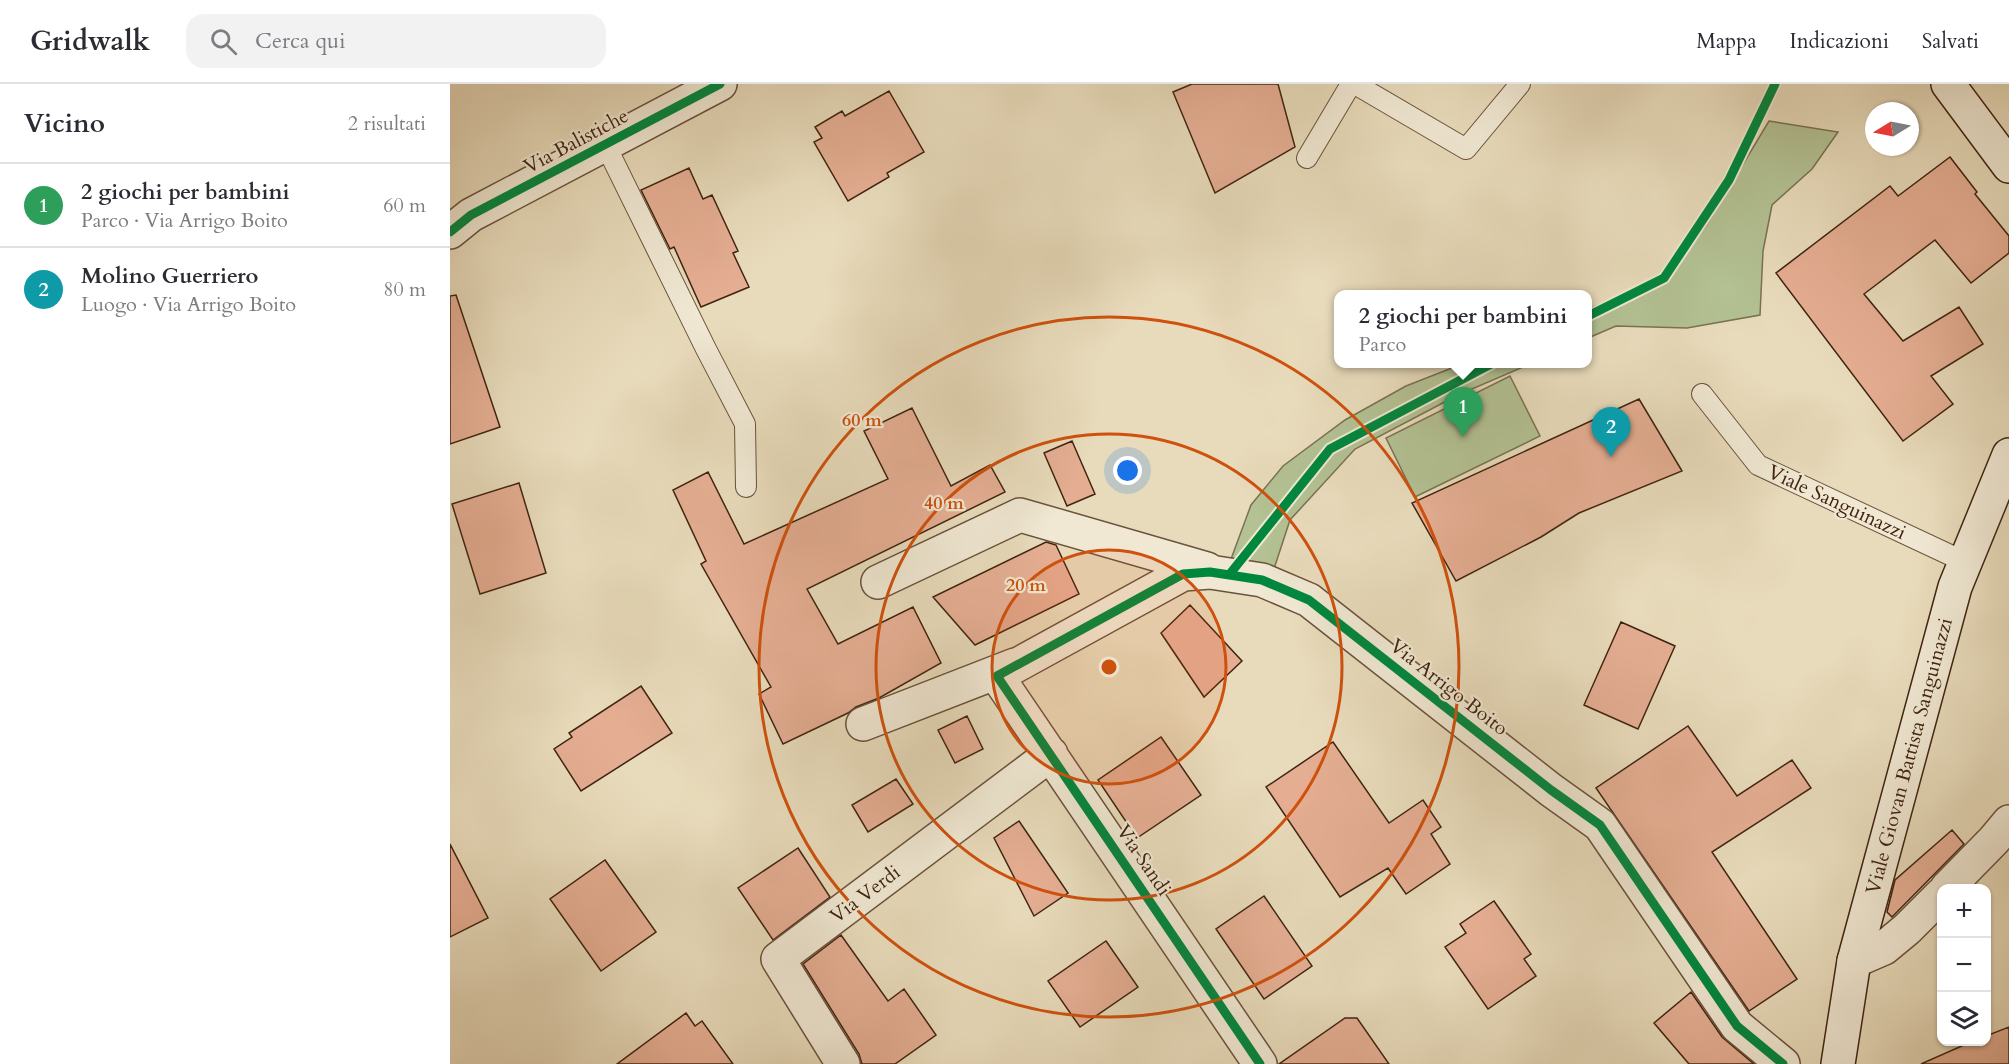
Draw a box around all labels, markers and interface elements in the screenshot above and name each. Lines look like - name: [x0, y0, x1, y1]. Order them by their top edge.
- search box: [186, 14, 606, 68]
- text: Gridwalk: [30, 22, 150, 60]
- icon: search: [207, 25, 240, 58]
- text: Cerca qui: [255, 26, 345, 56]
- text: Mappa: [1696, 27, 1756, 56]
- text: Indicazioni: [1789, 27, 1889, 56]
- text: Salvati: [1922, 27, 1979, 56]
- street label: Via Balistiche: [519, 102, 633, 180]
- north arrow: [1865, 102, 1919, 156]
- text: Vicino: [24, 106, 105, 141]
- text: 2 risultati: [348, 110, 426, 137]
- text: 2 giochi per bambini: [81, 177, 290, 207]
- text: 1: [38, 192, 49, 219]
- text: 60 m: [383, 192, 426, 219]
- text: Parco · Via Arrigo Boito: [81, 207, 288, 234]
- text: Molino Guerriero: [81, 261, 258, 291]
- text: 2: [38, 276, 49, 303]
- text: 80 m: [383, 276, 426, 303]
- popup: [1334, 290, 1592, 368]
- text: Luogo · Via Arrigo Boito: [81, 291, 296, 318]
- text: 2 giochi per bambini: [1359, 301, 1567, 331]
- text: Parco: [1359, 331, 1406, 358]
- pin: 1: [1444, 388, 1482, 437]
- text: 60 m: [842, 408, 882, 433]
- pin: 2: [1592, 408, 1630, 457]
- your location: [1113, 456, 1142, 485]
- street label: Viale Sanguinazzi: [1763, 458, 1911, 546]
- text: 40 m: [924, 491, 964, 516]
- text: 20 m: [1006, 573, 1046, 598]
- street label: Viale Giovan Battista Sanguinazzi: [1859, 614, 1959, 897]
- street label: Via Arrigo Boito: [1384, 632, 1514, 742]
- centre of rings: [1099, 657, 1119, 677]
- street label: Via Sandi: [1110, 819, 1178, 901]
- street label: Via Verdi: [824, 858, 906, 929]
- map controls: [1937, 884, 1991, 1046]
- button: +: [1937, 884, 1991, 938]
- button: −: [1937, 938, 1991, 992]
- button: layers: [1937, 992, 1991, 1046]

